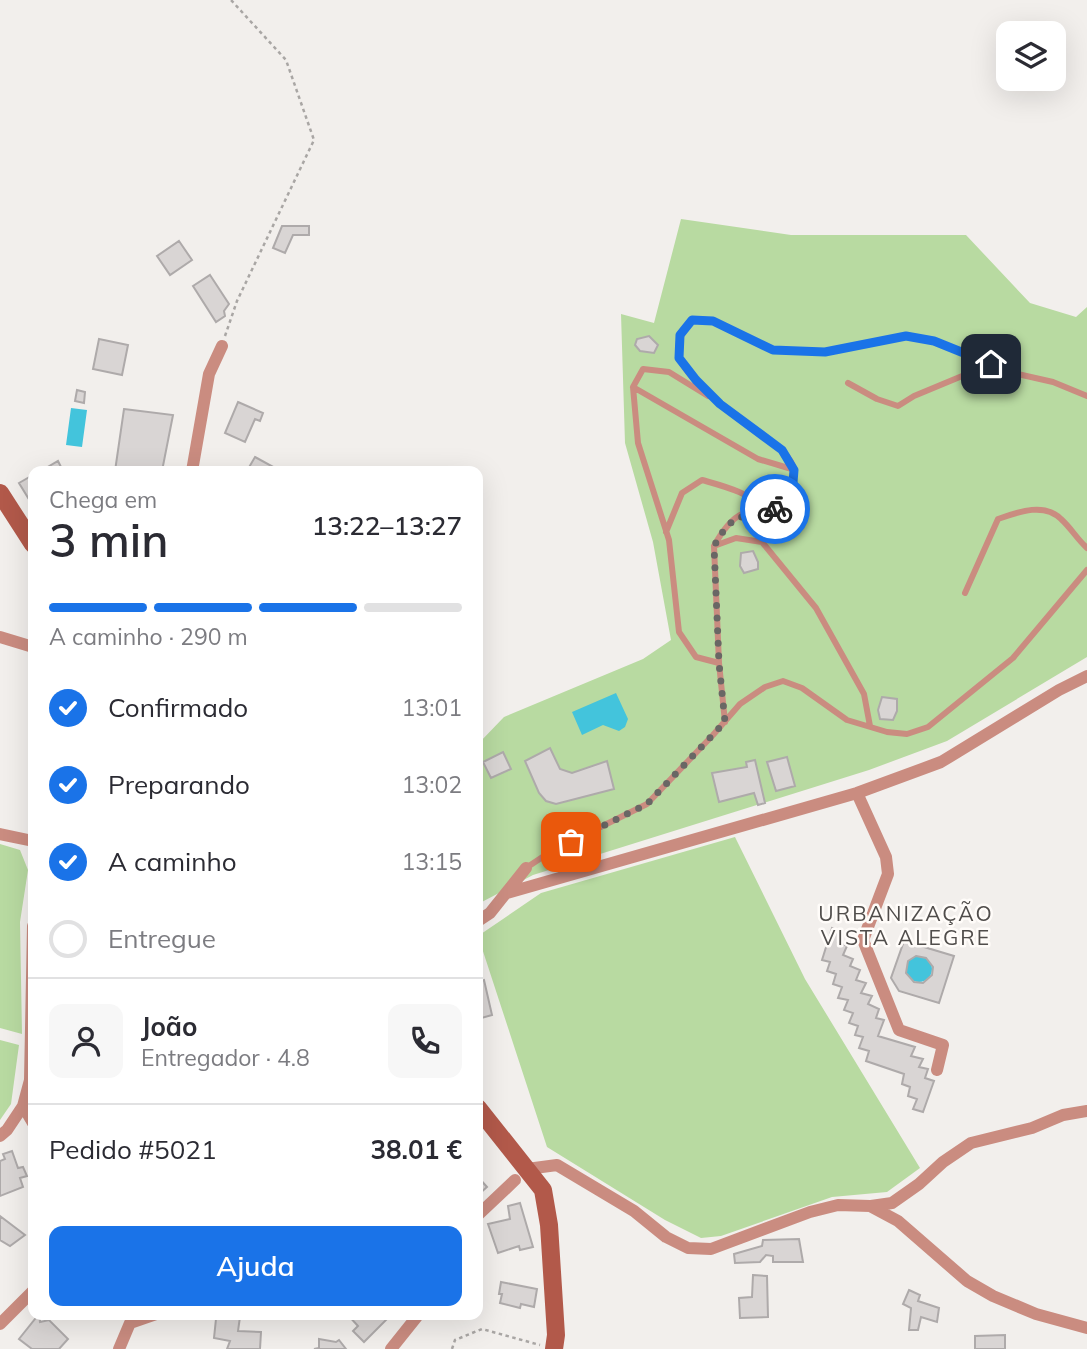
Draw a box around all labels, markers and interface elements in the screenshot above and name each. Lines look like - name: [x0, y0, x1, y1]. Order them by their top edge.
- map controls: [996, 21, 1066, 91]
- button: layers: [996, 21, 1066, 91]
- pin: [961, 334, 1021, 394]
- icon: home: [972, 345, 1010, 383]
- courier: [740, 474, 810, 544]
- text: Chega em: [49, 485, 157, 514]
- icon: bike: [756, 490, 794, 528]
- text: 13:22–13:27: [312, 509, 462, 542]
- text: 3 min: [49, 511, 168, 569]
- text: A caminho · 290 m: [49, 622, 248, 651]
- icon: check: [49, 689, 87, 727]
- text: Confirmado: [108, 691, 248, 724]
- text: 13:01: [402, 693, 462, 722]
- icon: check: [49, 766, 87, 804]
- text: Preparando: [108, 768, 250, 801]
- text: 13:02: [402, 770, 462, 799]
- pin: [541, 812, 601, 872]
- icon: bag: [552, 823, 590, 861]
- icon: check: [49, 843, 87, 881]
- text: A caminho: [108, 845, 237, 878]
- text: 13:15: [402, 847, 462, 876]
- district label: URBANIZAÇÃO VISTA ALEGRE: [818, 900, 994, 950]
- text: Entregue: [108, 922, 216, 955]
- button: person: [49, 1004, 123, 1078]
- button: phone: [388, 1004, 462, 1078]
- text: João: [141, 1010, 197, 1043]
- text: Entregador · 4.8: [141, 1043, 310, 1072]
- text: Pedido #5021: [49, 1133, 217, 1166]
- text: 38.01 €: [370, 1133, 462, 1166]
- button: Ajuda: [49, 1226, 462, 1306]

